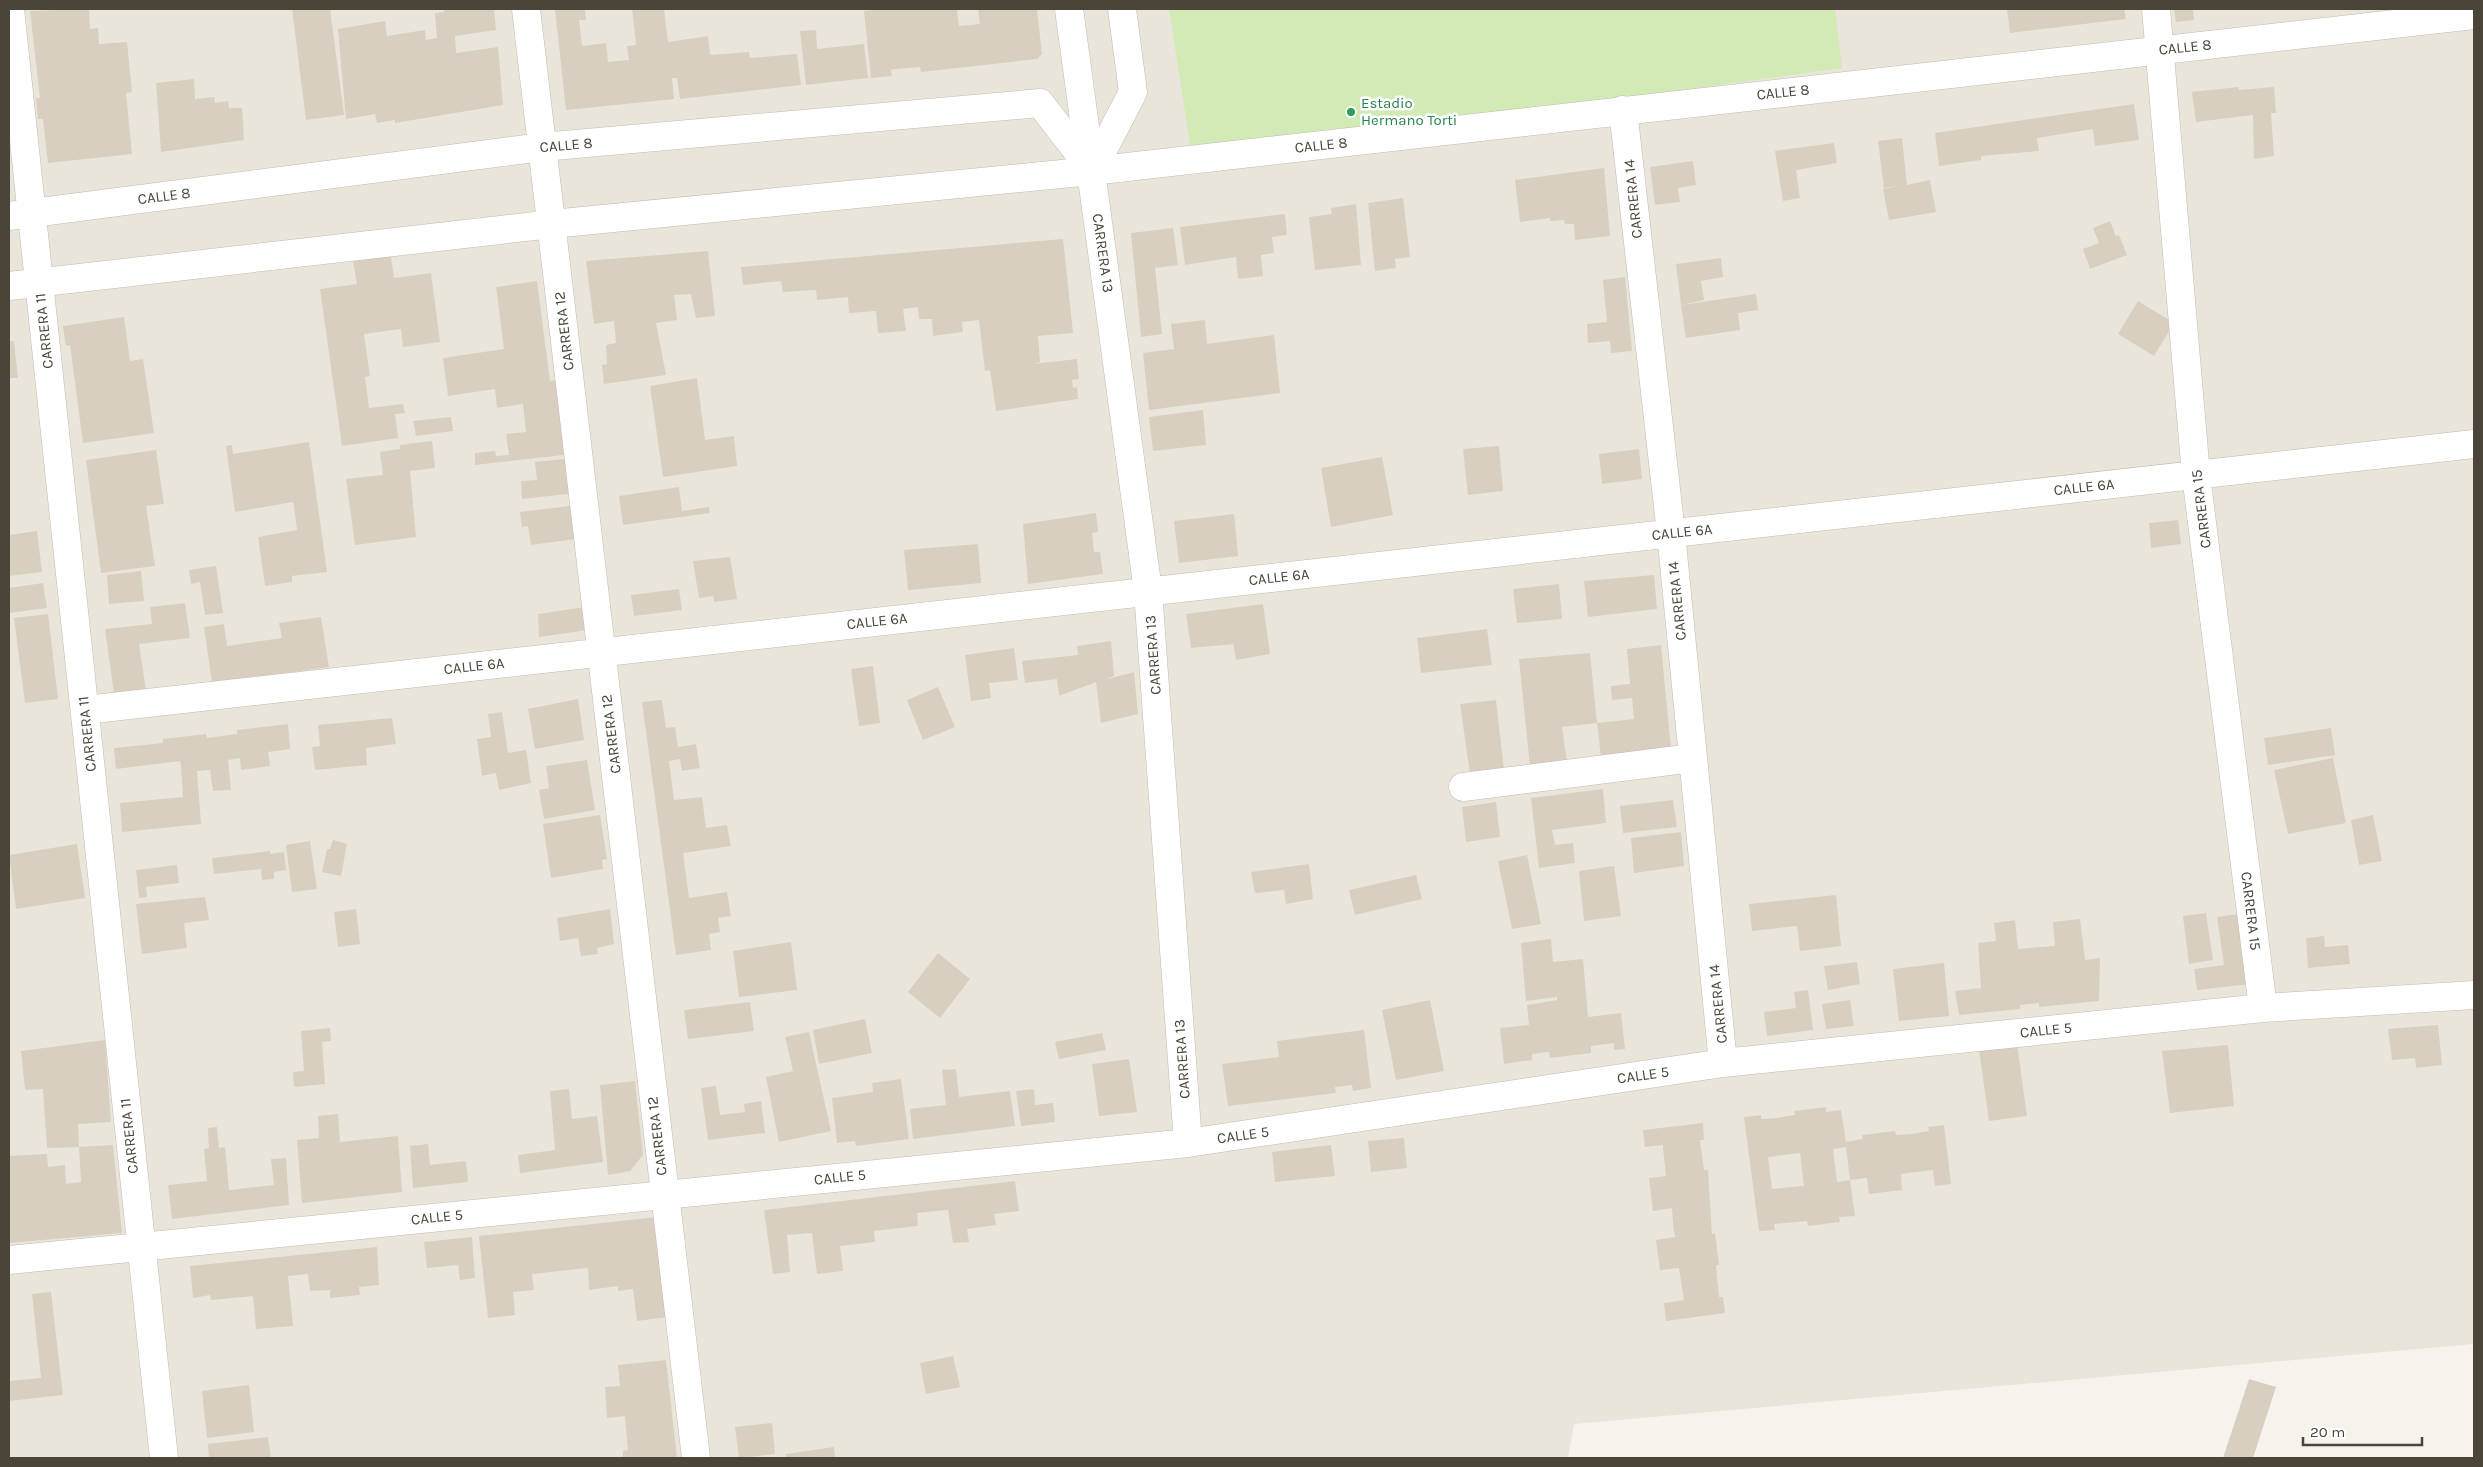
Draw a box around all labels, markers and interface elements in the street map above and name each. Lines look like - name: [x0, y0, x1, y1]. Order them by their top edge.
- street label: CALLE 8: [2158, 35, 2212, 59]
- street label: CALLE 8: [1756, 80, 1810, 104]
- place label: Estadio Hermano Torti: [1361, 94, 1457, 129]
- marker: Estadio Hermano Torti: [1345, 106, 1357, 118]
- street label: CALLE 8: [1294, 133, 1348, 157]
- street label: CALLE 8: [539, 134, 593, 156]
- street label: CARRERA 14: [1620, 158, 1646, 239]
- street label: CALLE 8: [137, 184, 191, 208]
- street label: CARRERA 13: [1089, 212, 1117, 294]
- street label: CARRERA 12: [550, 290, 578, 372]
- street label: CARRERA 11: [31, 292, 57, 370]
- street label: CARRERA 15: [2187, 468, 2215, 550]
- street label: CALLE 6A: [2053, 475, 2116, 499]
- street label: CALLE 6A: [1651, 520, 1714, 544]
- street label: CARRERA 14: [1664, 560, 1690, 641]
- street label: CALLE 6A: [1248, 565, 1311, 589]
- street label: CALLE 6A: [846, 609, 909, 633]
- street label: CARRERA 13: [1141, 615, 1165, 695]
- street label: CALLE 6A: [443, 654, 506, 678]
- street label: CARRERA 12: [597, 693, 625, 775]
- street label: CARRERA 11: [74, 695, 100, 773]
- street label: CARRERA 15: [2237, 870, 2265, 952]
- street label: CARRERA 14: [1705, 963, 1731, 1044]
- street label: CALLE 5: [2019, 1018, 2073, 1042]
- street label: CARRERA 13: [1170, 1019, 1194, 1099]
- street label: CALLE 5: [1616, 1062, 1670, 1088]
- street label: CARRERA 12: [643, 1095, 671, 1177]
- street label: CARRERA 11: [116, 1097, 142, 1175]
- street label: CALLE 5: [1216, 1122, 1270, 1148]
- street label: CALLE 5: [813, 1165, 867, 1189]
- street label: CALLE 5: [410, 1205, 464, 1229]
- scale bar: [2303, 1414, 2422, 1446]
- text: 20 m: [2310, 1423, 2345, 1441]

